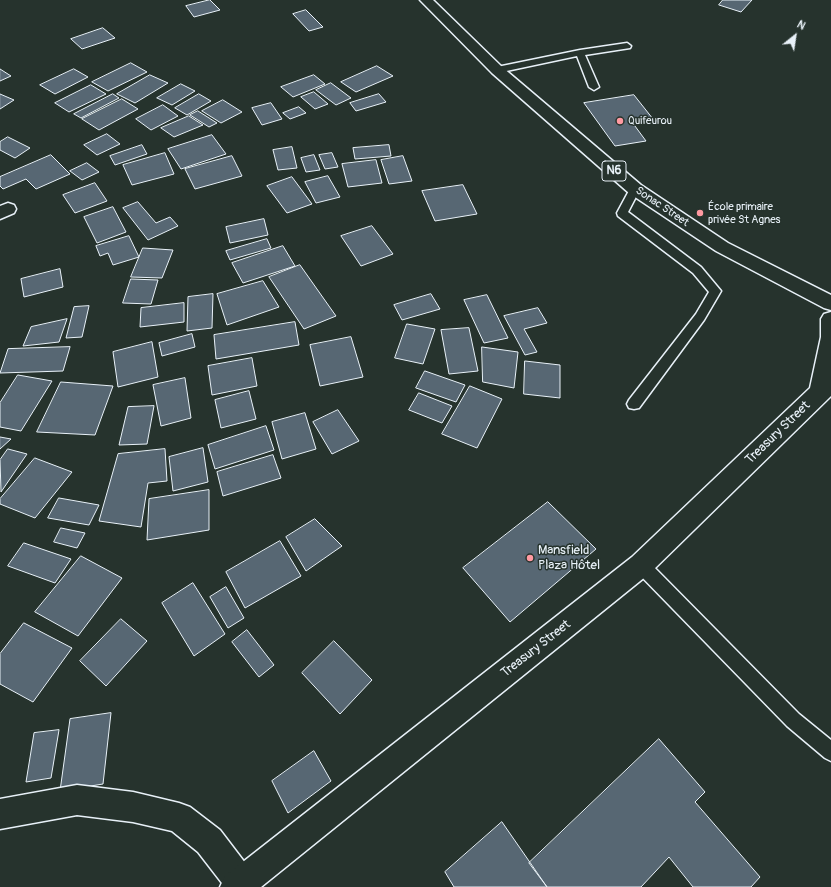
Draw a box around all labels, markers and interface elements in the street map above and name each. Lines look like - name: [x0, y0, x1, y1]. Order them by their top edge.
- north arrow: [775, 16, 815, 56]
- text: N: [795, 18, 808, 33]
- place label: Quifeurou: [628, 114, 672, 128]
- marker: Quifeurou: [615, 116, 625, 126]
- road number: N6: [602, 161, 626, 181]
- street label: Sonac Street: [633, 184, 691, 230]
- place label: École primaire privée St Agnes: [708, 200, 780, 226]
- marker: École primaire privée St Agnes: [695, 208, 705, 218]
- street label: Treasury Street: [742, 398, 814, 468]
- place label: Mansfield Plaza Hôtel: [538, 543, 600, 574]
- marker: Mansfield Plaza Hôtel: [525, 553, 535, 563]
- street label: Treasury Street: [498, 617, 574, 681]

